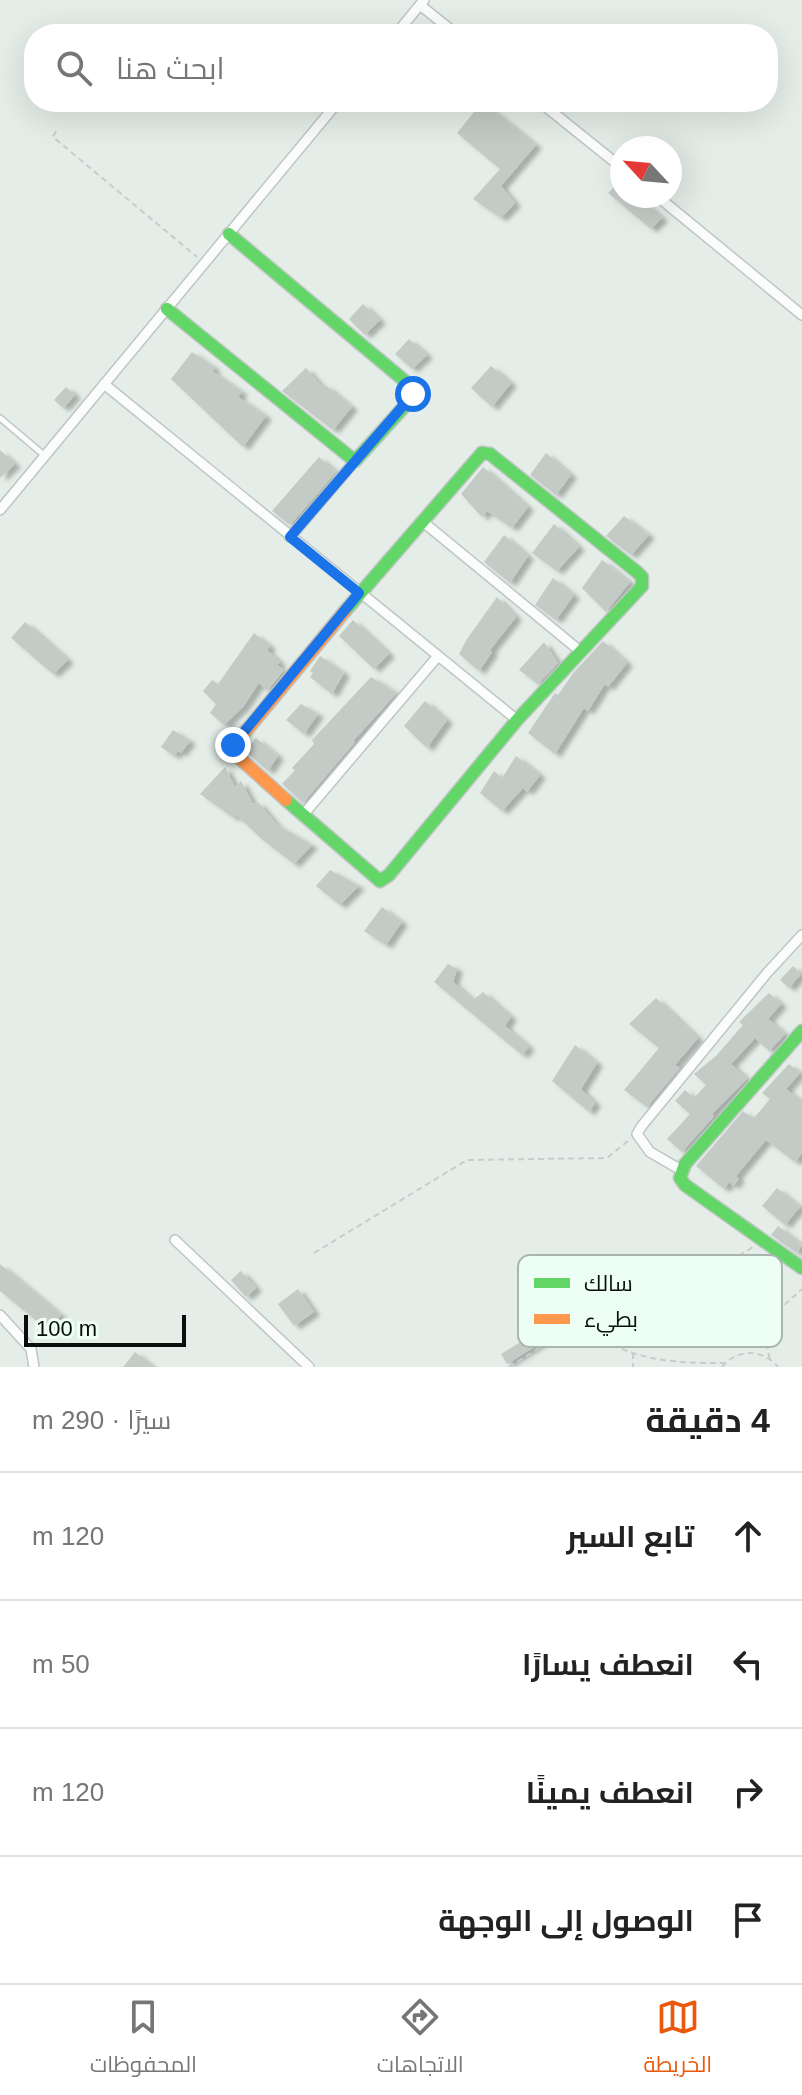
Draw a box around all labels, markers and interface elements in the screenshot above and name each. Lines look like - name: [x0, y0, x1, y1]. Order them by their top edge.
- search box: [24, 24, 778, 112]
- icon: search: [52, 46, 96, 90]
- text: ابحث هنا: [116, 52, 225, 85]
- north arrow: [610, 136, 682, 208]
- route start: [395, 376, 431, 412]
- route end: [215, 727, 251, 763]
- legend: [518, 1255, 782, 1347]
- text: سالك: [584, 1271, 633, 1296]
- text: بطيء: [584, 1307, 638, 1336]
- scale bar: [24, 1311, 186, 1347]
- text: 100 m: [36, 1316, 97, 1341]
- text: 4 دقيقة: [646, 1401, 770, 1439]
- text: سيرًا · 290 m: [32, 1405, 171, 1435]
- icon: ahead: [726, 1514, 770, 1558]
- text: تابع السير: [566, 1520, 694, 1553]
- text: 120 m: [32, 1521, 104, 1551]
- icon: left: [726, 1642, 770, 1686]
- text: انعطف يسارًا: [522, 1648, 694, 1681]
- text: 50 m: [32, 1649, 90, 1679]
- icon: right: [726, 1770, 770, 1814]
- text: انعطف يمينًا: [526, 1776, 694, 1809]
- text: 120 m: [32, 1777, 104, 1807]
- icon: arrive: [726, 1898, 770, 1942]
- text: الوصول إلى الوجهة: [438, 1904, 694, 1937]
- tab: المحفوظات: [90, 1995, 197, 2085]
- tab: الاتجاهات: [377, 1995, 464, 2085]
- tab: الخريطة: [643, 1995, 712, 2085]

